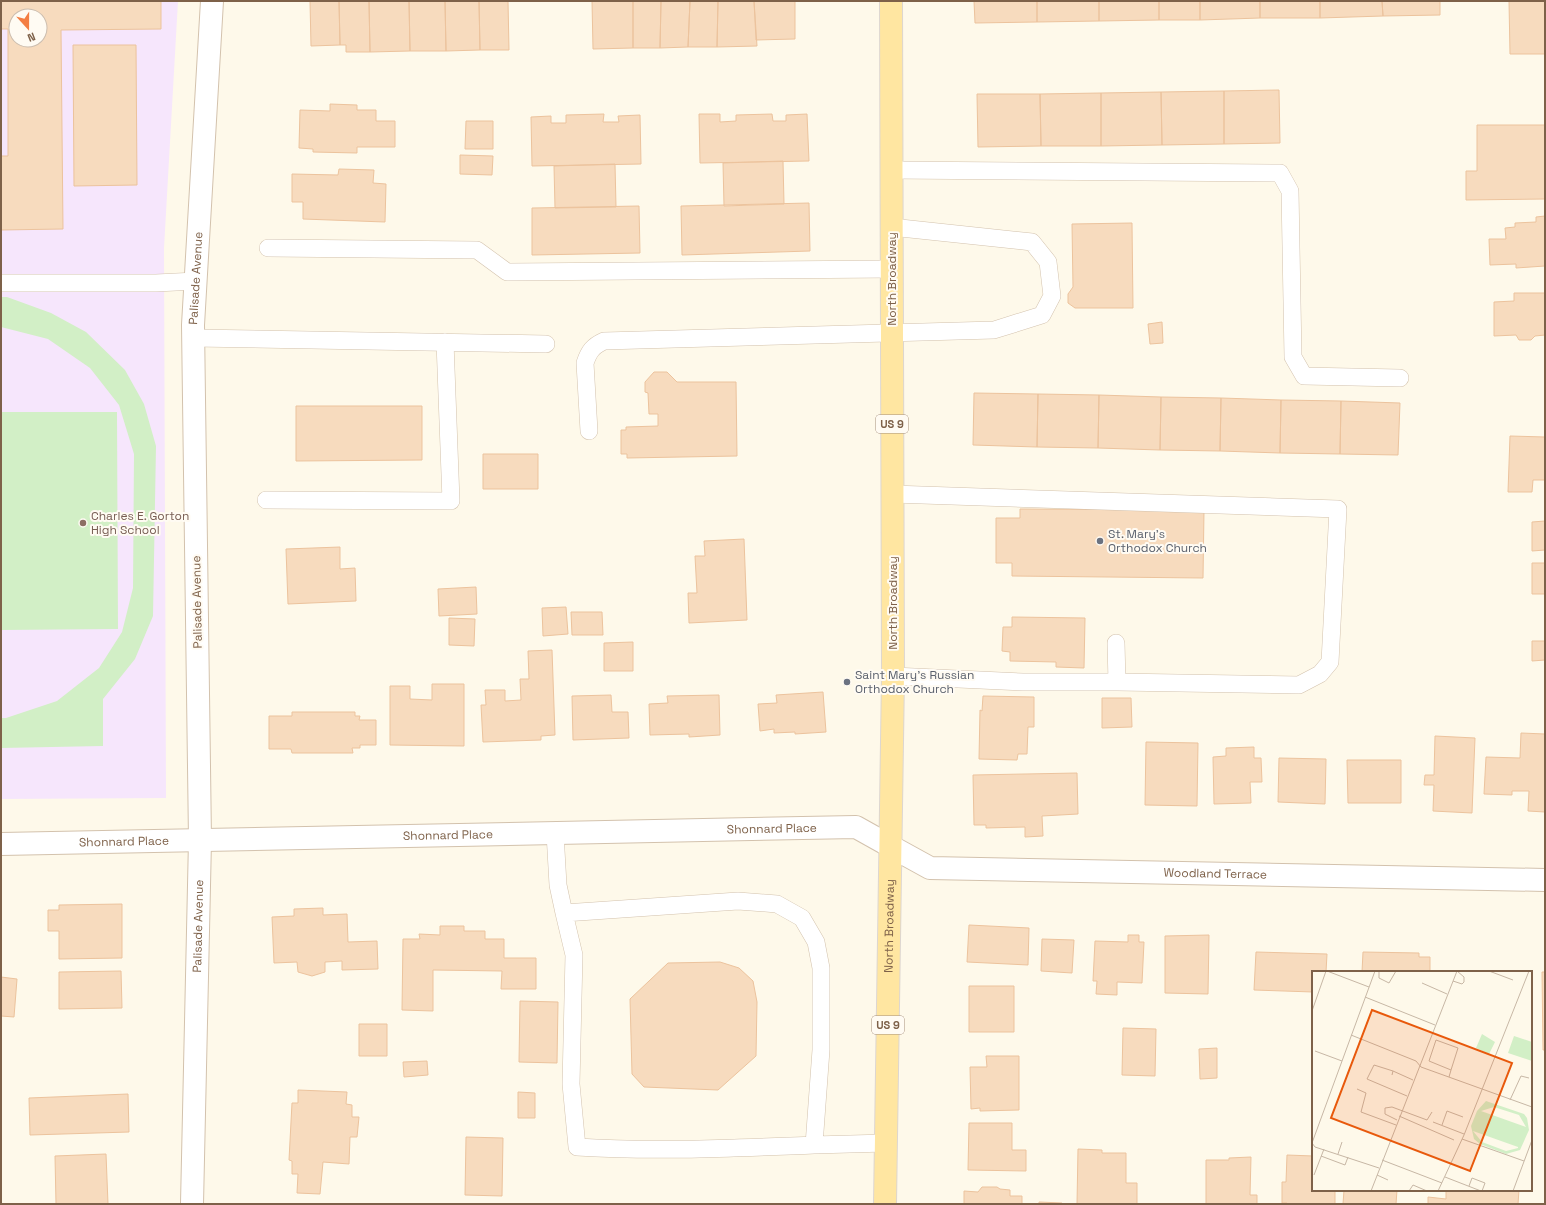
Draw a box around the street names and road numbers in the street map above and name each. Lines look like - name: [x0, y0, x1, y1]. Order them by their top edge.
- street label: Palisade Avenue: [185, 231, 206, 325]
- street label: North Broadway: [884, 232, 900, 326]
- road number: US 9: [876, 415, 908, 433]
- street label: Palisade Avenue: [188, 555, 206, 649]
- street label: North Broadway: [885, 556, 901, 650]
- street label: Shonnard Place: [727, 820, 817, 838]
- street label: Shonnard Place: [403, 826, 493, 844]
- street label: Shonnard Place: [79, 833, 169, 850]
- street label: Woodland Terrace: [1163, 865, 1267, 883]
- street label: Palisade Avenue: [189, 879, 207, 973]
- street label: North Broadway: [881, 879, 898, 973]
- road number: US 9: [872, 1016, 904, 1034]

